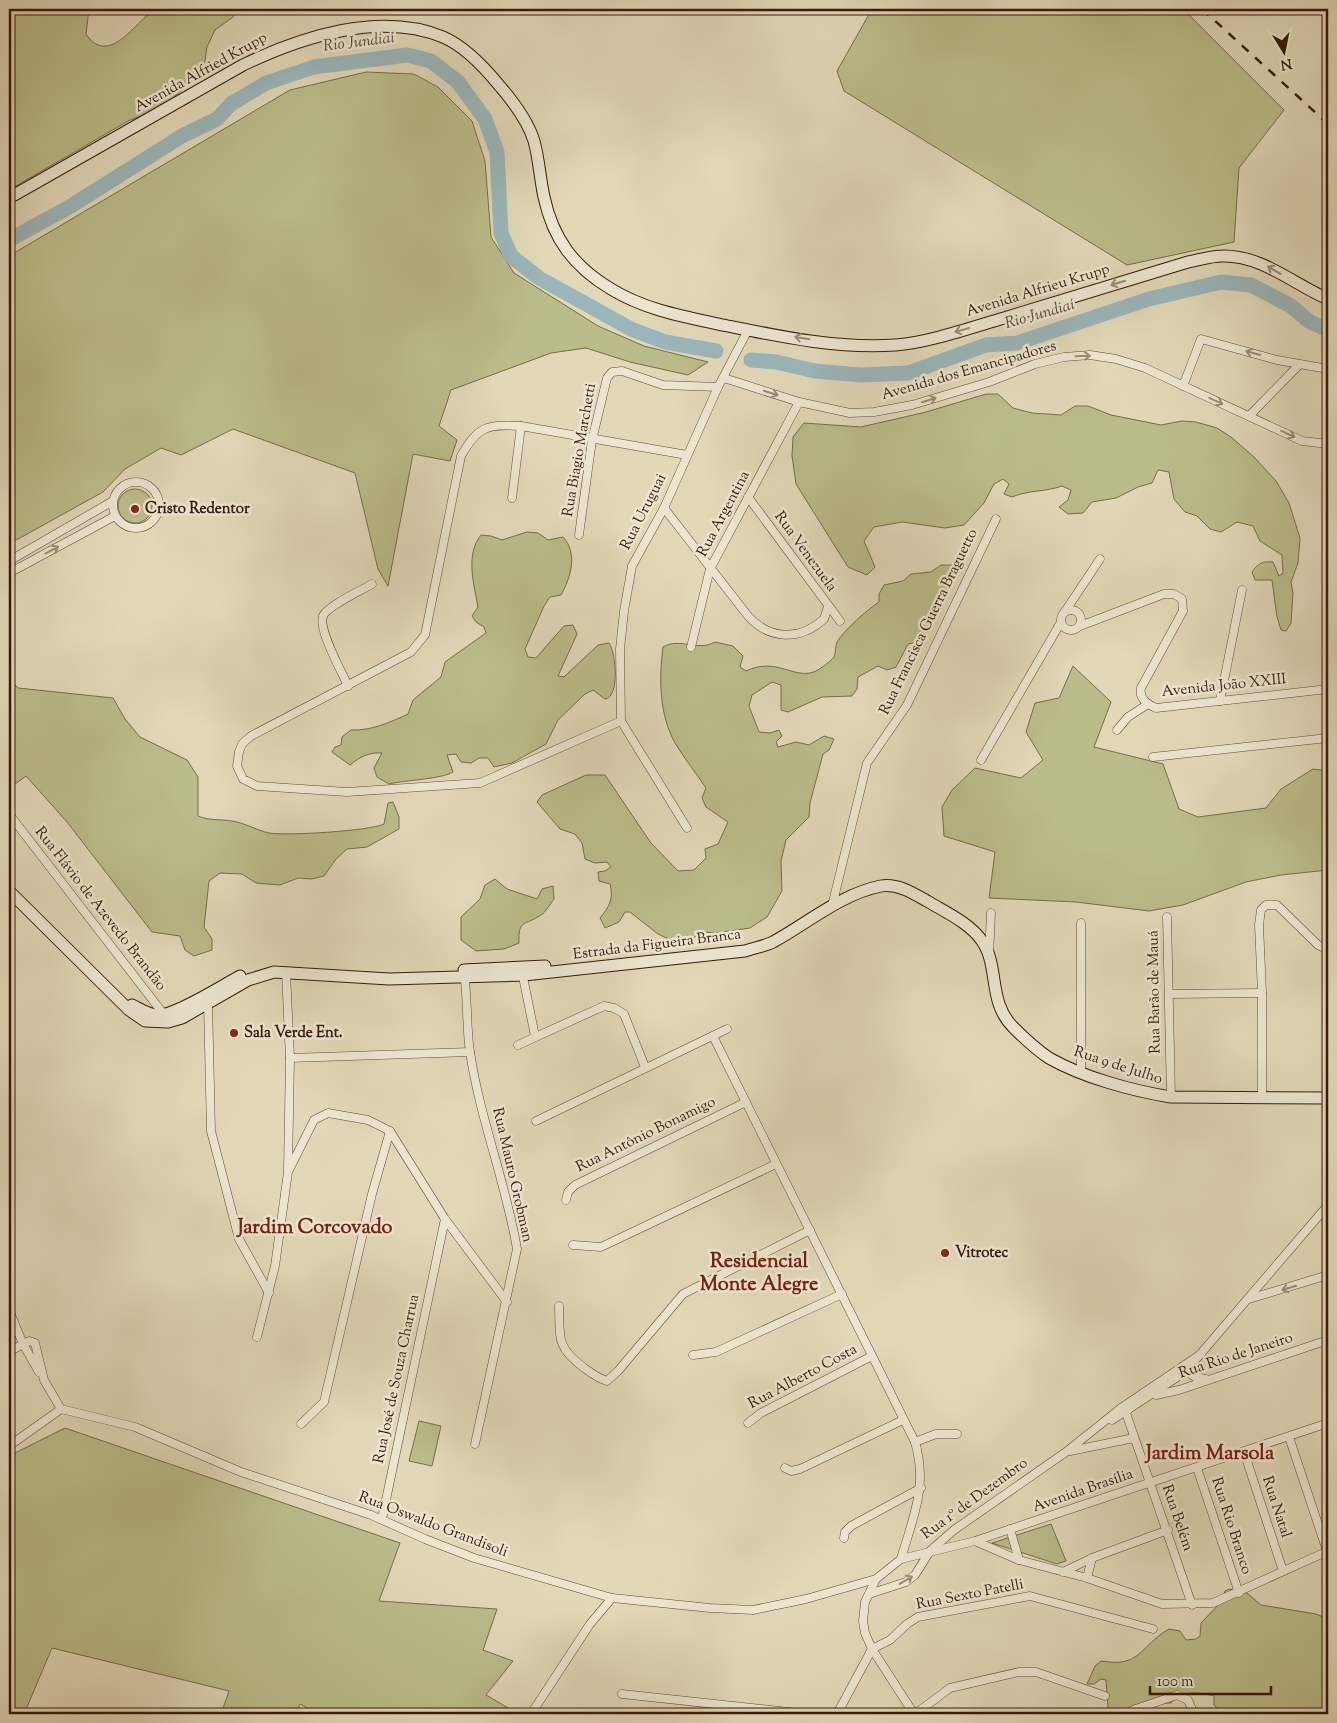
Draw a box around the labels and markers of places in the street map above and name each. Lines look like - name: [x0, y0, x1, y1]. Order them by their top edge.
- place label: Cristo Redentor: [145, 499, 250, 520]
- marker: Cristo Redentor: [129, 503, 141, 515]
- place label: Sala Verde Ent.: [244, 1023, 343, 1044]
- marker: Sala Verde Ent.: [228, 1027, 240, 1039]
- place label: Vitrotec: [955, 1243, 1008, 1264]
- marker: Vitrotec: [939, 1247, 951, 1259]

